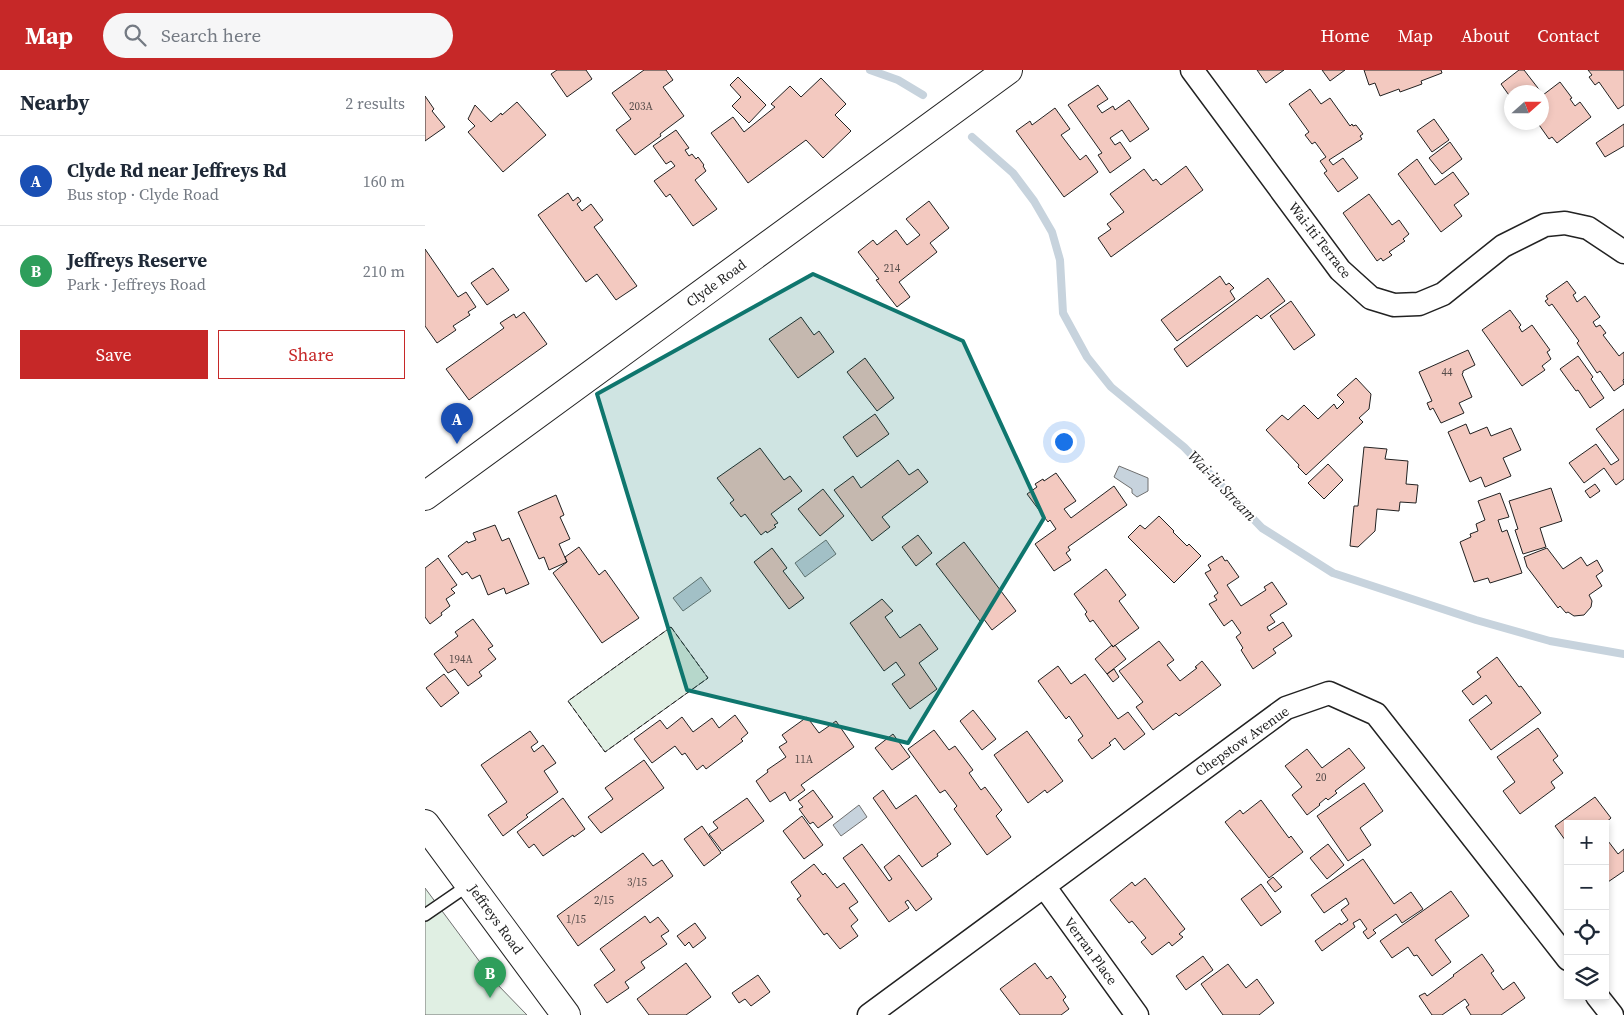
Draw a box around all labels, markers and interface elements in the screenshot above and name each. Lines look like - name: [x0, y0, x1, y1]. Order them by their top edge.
- search box: [103, 13, 453, 58]
- text: Map: [25, 19, 73, 52]
- icon: search: [121, 21, 149, 49]
- text: Search here: [161, 22, 261, 48]
- text: Home: [1321, 23, 1370, 48]
- text: Map: [1398, 23, 1433, 48]
- text: About: [1461, 23, 1509, 48]
- text: Contact: [1537, 23, 1599, 48]
- north arrow: [1504, 85, 1549, 130]
- text: Nearby: [20, 88, 90, 117]
- text: 2 results: [345, 92, 405, 114]
- house number: 203A: [629, 99, 654, 114]
- text: Clyde Rd near Jeffreys Rd: [67, 157, 287, 183]
- text: A: [31, 170, 41, 192]
- text: 160 m: [363, 170, 405, 192]
- text: Bus stop · Clyde Road: [67, 183, 219, 205]
- street label: Wai-Iti Terrace: [1284, 197, 1356, 283]
- text: Jeffreys Reserve: [67, 247, 207, 273]
- street label: Clyde Road: [682, 254, 750, 312]
- text: B: [31, 260, 41, 282]
- text: 210 m: [363, 260, 405, 282]
- house number: 214: [884, 261, 901, 276]
- text: Park · Jeffreys Road: [67, 273, 206, 295]
- button: Save: [20, 330, 208, 379]
- button: Share: [218, 330, 405, 379]
- house number: 44: [1442, 365, 1453, 380]
- pin: A: [441, 403, 473, 444]
- your location: [1051, 429, 1077, 455]
- water label: Wai-iti Stream: [1183, 446, 1262, 526]
- house number: 194A: [449, 652, 474, 667]
- street label: Chepstow Avenue: [1191, 701, 1293, 781]
- house number: 11A: [795, 752, 814, 767]
- house number: 20: [1316, 770, 1327, 785]
- map controls: [1564, 820, 1609, 1000]
- button: +: [1564, 820, 1609, 865]
- button: −: [1564, 865, 1609, 910]
- house number: 3/15: [627, 875, 648, 890]
- street label: Jeffreys Road: [463, 879, 528, 958]
- house number: 2/15: [594, 893, 615, 908]
- button: locate: [1564, 910, 1609, 955]
- house number: 1/15: [566, 912, 587, 927]
- street label: Verran Place: [1060, 913, 1122, 989]
- button: layers: [1564, 955, 1609, 1000]
- pin: B: [474, 957, 506, 998]

